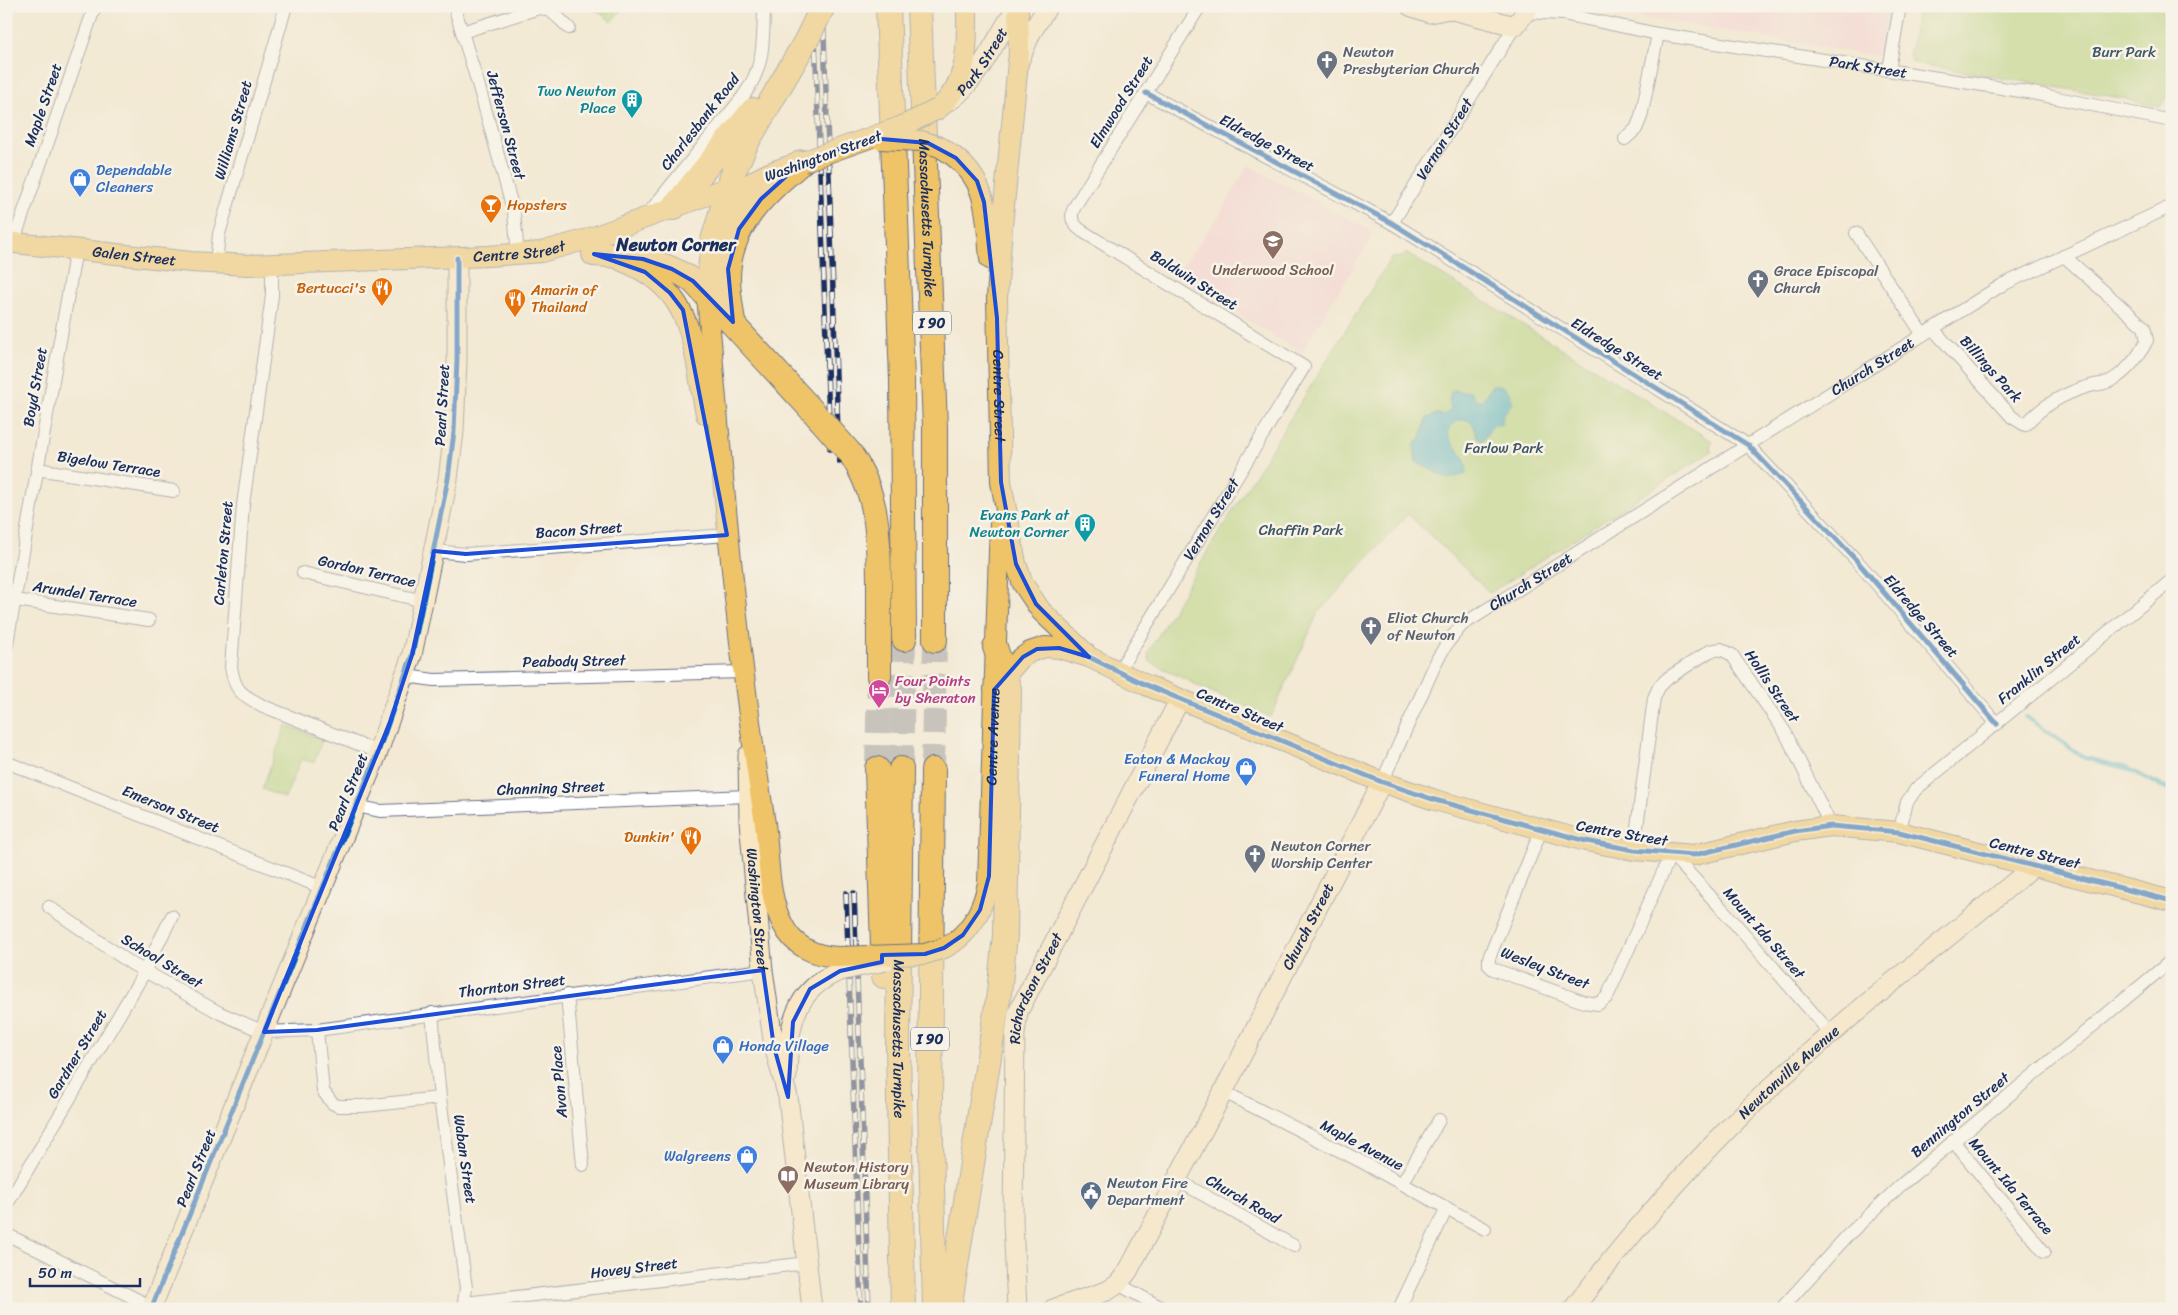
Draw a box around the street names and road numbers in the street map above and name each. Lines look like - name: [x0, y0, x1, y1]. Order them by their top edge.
- street label: Park Street: [950, 22, 1015, 102]
- street label: Park Street: [1828, 48, 1909, 86]
- street label: Elmwood Street: [1082, 50, 1160, 153]
- street label: Maple Street: [17, 59, 70, 150]
- street label: Jefferson Street: [479, 67, 533, 183]
- street label: Charlesbank Road: [654, 67, 747, 176]
- street label: Williams Street: [206, 77, 260, 183]
- street label: Vernon Street: [1409, 92, 1480, 185]
- street label: Eldredge Street: [1215, 107, 1320, 179]
- street label: Washington Street: [761, 122, 886, 189]
- street label: Massachusetts Turnpike: [911, 138, 943, 298]
- street label: Centre Street: [473, 233, 569, 270]
- street label: Galen Street: [91, 238, 178, 273]
- street label: Baldwin Street: [1145, 243, 1243, 318]
- street label: Eldredge Street: [1566, 310, 1669, 388]
- road number: I 90: [913, 312, 951, 334]
- street label: Billings Park: [1953, 329, 2029, 410]
- street label: Church Street: [1825, 330, 1920, 403]
- street label: Boyd Street: [15, 345, 55, 429]
- street label: Centre Street: [985, 349, 1013, 444]
- street label: Pearl Street: [427, 363, 457, 447]
- street label: Bigelow Terrace: [56, 443, 162, 485]
- street label: Vernon Street: [1176, 472, 1247, 565]
- street label: Carleton Street: [205, 499, 241, 606]
- street label: Bacon Street: [535, 514, 624, 546]
- street label: Church Street: [1484, 545, 1578, 618]
- street label: Gordon Terrace: [315, 547, 419, 595]
- street label: Eldredge Street: [1877, 568, 1965, 664]
- street label: Arundel Terrace: [30, 573, 139, 615]
- street label: Franklin Street: [1991, 627, 2087, 711]
- street label: Hollis Street: [1738, 644, 1807, 729]
- street label: Peabody Street: [522, 647, 627, 675]
- street label: Centre Street: [1192, 680, 1289, 740]
- street label: Centre Avenue: [978, 687, 1007, 786]
- street label: Pearl Street: [321, 749, 376, 835]
- street label: Channing Street: [496, 773, 606, 803]
- street label: Emerson Street: [118, 778, 224, 841]
- street label: Centre Street: [1574, 812, 1671, 854]
- street label: Centre Street: [1987, 829, 2084, 877]
- street label: Washington Street: [739, 847, 776, 973]
- street label: Church Street: [1275, 878, 1341, 975]
- street label: Mount Ida Street: [1716, 881, 1812, 986]
- street label: School Street: [116, 926, 209, 996]
- street label: Richardson Street: [1002, 927, 1070, 1044]
- street label: Wesley Street: [1497, 939, 1594, 997]
- street label: Massachusetts Turnpike: [885, 960, 912, 1119]
- street label: Thornton Street: [457, 966, 567, 1005]
- street label: Gardner Street: [40, 1004, 114, 1104]
- street label: Newtonville Avenue: [1732, 1018, 1846, 1125]
- road number: I 90: [911, 1028, 949, 1050]
- street label: Avon Place: [543, 1045, 575, 1120]
- street label: Bennington Street: [1905, 1065, 2016, 1164]
- street label: Maple Avenue: [1316, 1112, 1409, 1178]
- street label: Waban Street: [446, 1113, 484, 1206]
- street label: Pearl Street: [169, 1125, 224, 1211]
- street label: Mount Ida Terrace: [1962, 1131, 2060, 1241]
- street label: Church Road: [1201, 1167, 1286, 1232]
- street label: Hovey Street: [589, 1250, 680, 1286]

